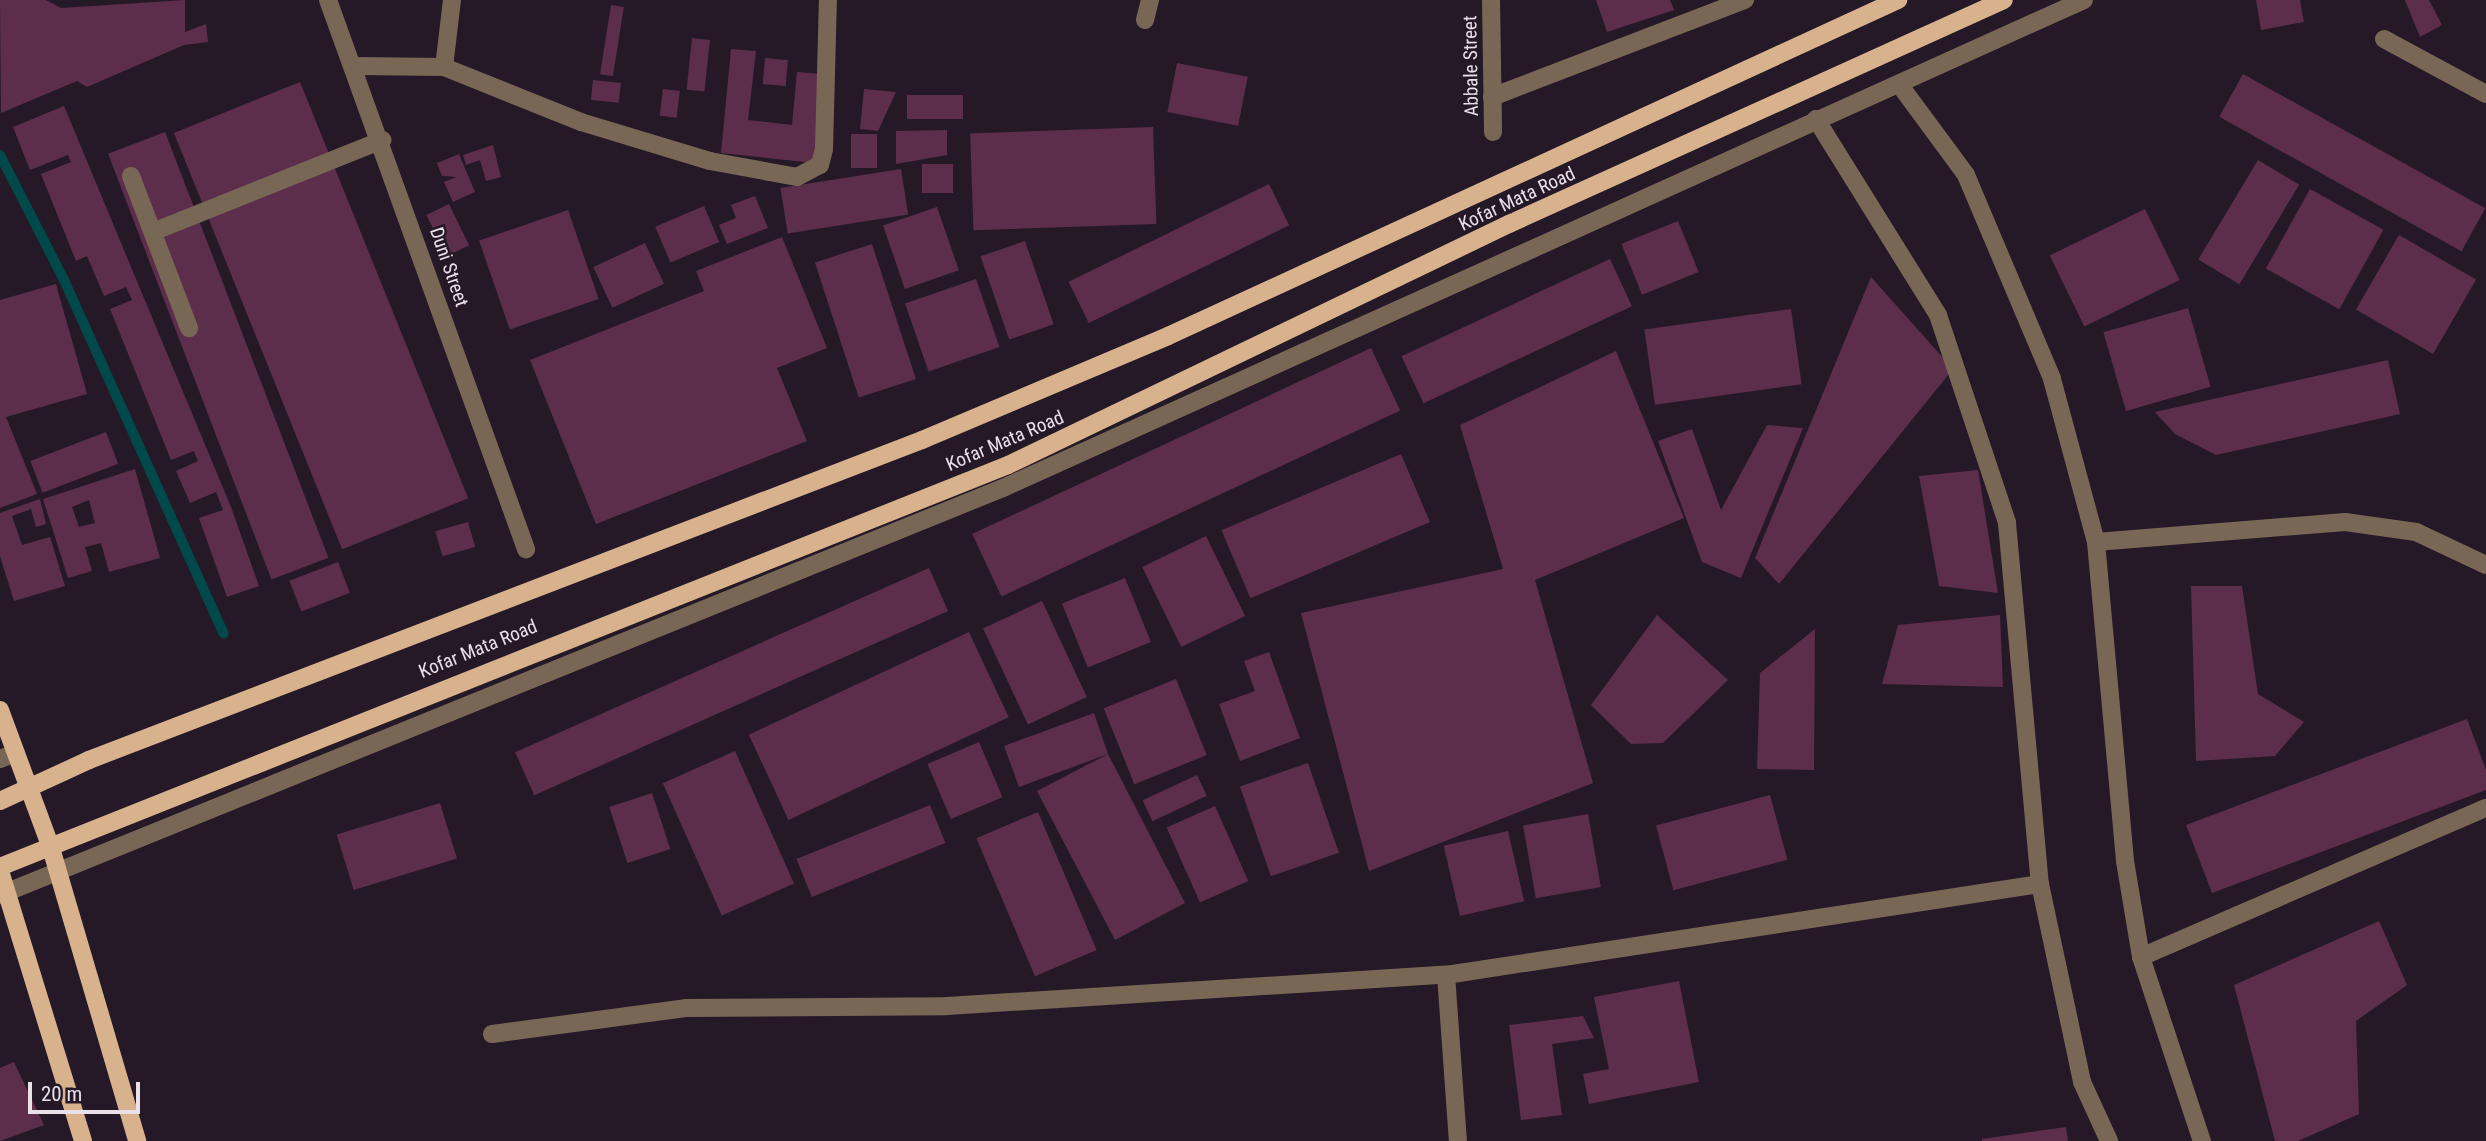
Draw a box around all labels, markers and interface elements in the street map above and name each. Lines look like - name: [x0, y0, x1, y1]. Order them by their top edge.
- street label: Abbale Street: [1459, 15, 1483, 117]
- street label: Kofar Mata Road: [1455, 162, 1579, 236]
- street label: Duni Street: [425, 224, 473, 310]
- street label: Kofar Mata Road: [943, 406, 1067, 476]
- street label: Kofar Mata Road: [416, 615, 540, 683]
- scale bar: [32, 1068, 144, 1112]
- text: 20 m: [41, 1082, 82, 1106]

